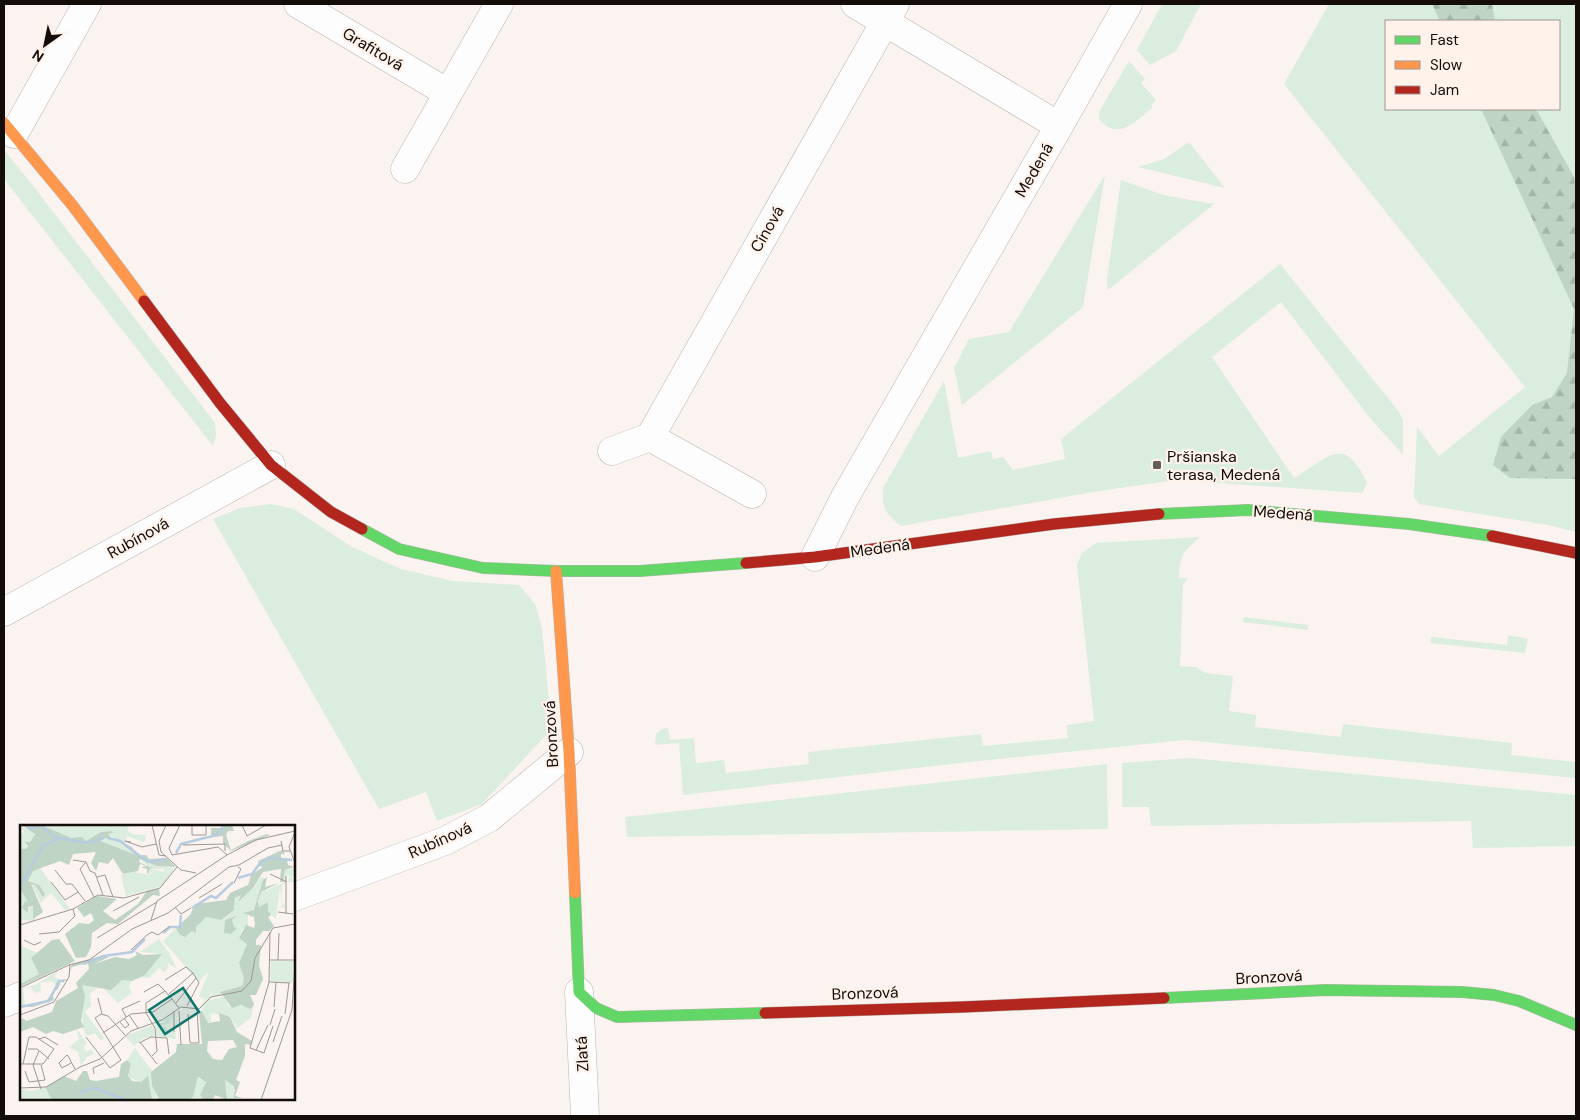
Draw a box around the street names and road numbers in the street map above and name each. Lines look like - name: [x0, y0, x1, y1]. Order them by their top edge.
- street label: Grafitová: [339, 23, 407, 75]
- street label: Medená: [1010, 139, 1058, 201]
- street label: Cínová: [745, 202, 789, 256]
- street label: Medená: [1253, 500, 1313, 526]
- street label: Rubínová: [103, 513, 173, 563]
- street label: Medená: [849, 533, 911, 563]
- street label: Bronzová: [539, 700, 563, 768]
- street label: Rubínová: [405, 817, 475, 863]
- street label: Bronzová: [1235, 965, 1303, 989]
- street label: Bronzová: [831, 981, 899, 1005]
- street label: Zlatá: [571, 1036, 593, 1072]

